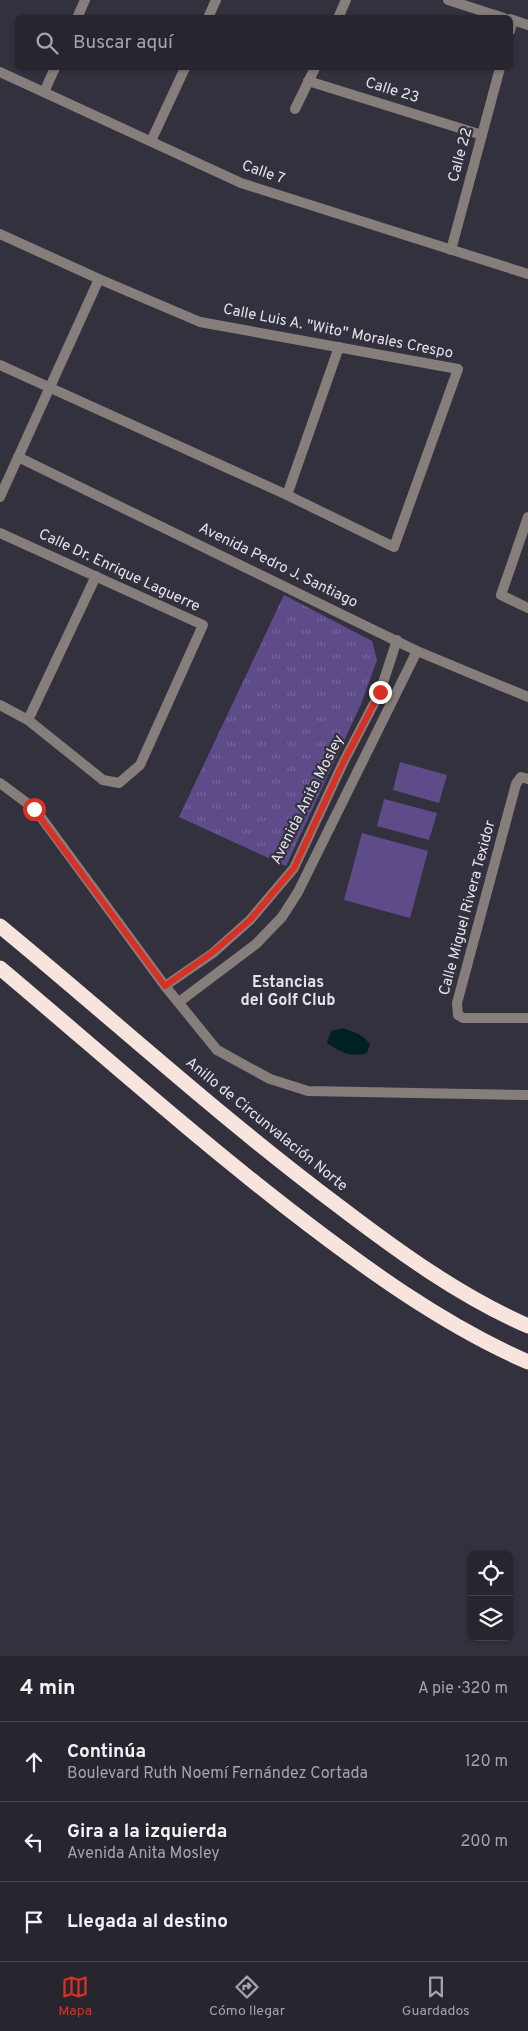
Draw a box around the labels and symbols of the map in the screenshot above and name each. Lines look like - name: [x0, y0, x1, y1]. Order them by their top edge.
- street label: Calle 23: [363, 74, 421, 108]
- street label: Calle 22: [445, 126, 477, 184]
- street label: Calle 7: [239, 157, 287, 189]
- street label: Calle Luis A. "Wito" Morales Crespo: [221, 300, 455, 364]
- street label: Avenida Pedro J. Santiago: [195, 519, 361, 613]
- street label: Calle Dr. Enrique Laguerre: [35, 525, 203, 617]
- route end: [369, 681, 392, 704]
- street label: Avenida Anita Mosley: [267, 732, 349, 868]
- route start: [23, 798, 46, 821]
- street label: Calle Miguel Rivera Texidor: [435, 818, 501, 998]
- district label: Estancias del Golf Club: [241, 973, 335, 1011]
- street label: Anillo de Circunvalación Norte: [181, 1054, 351, 1196]

